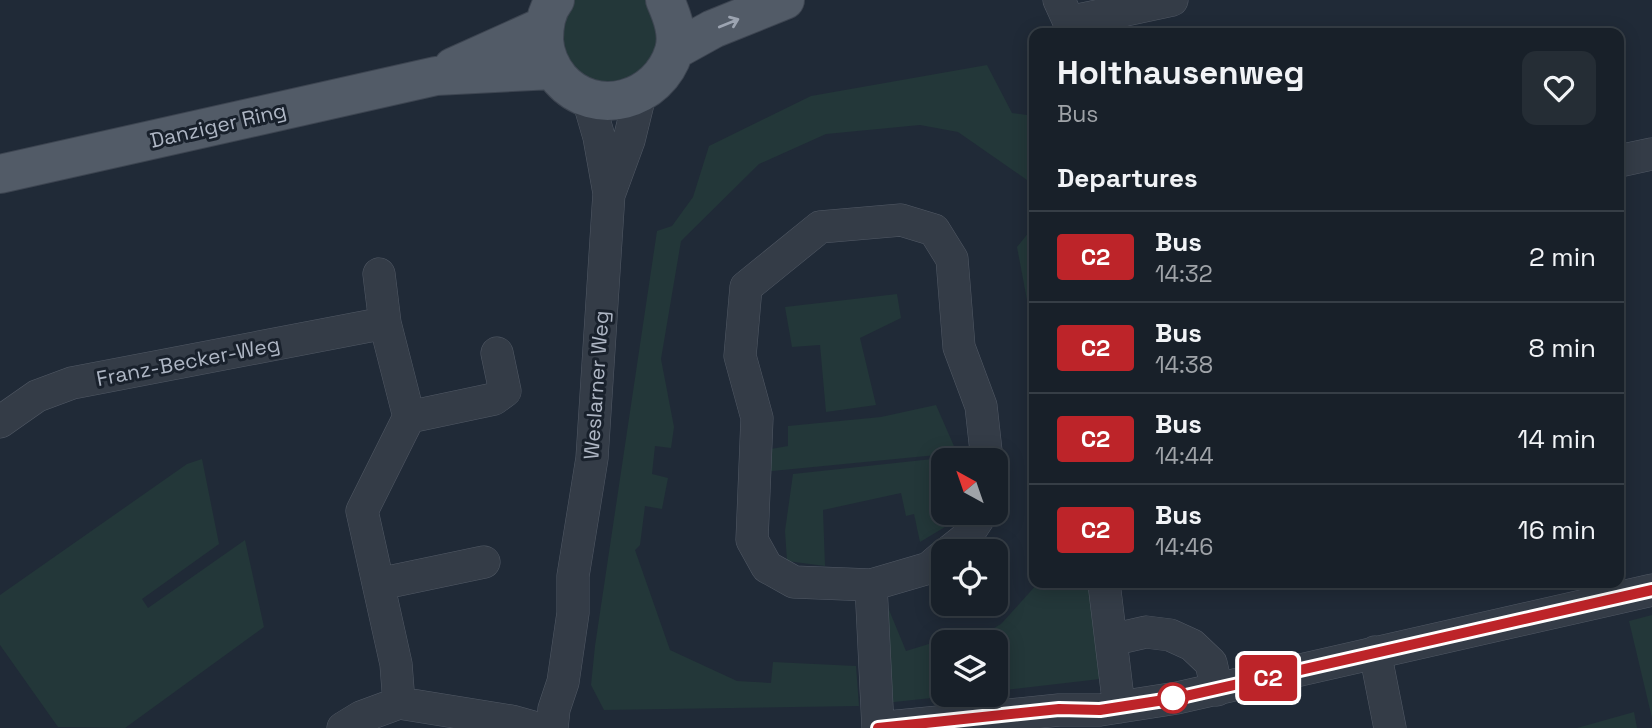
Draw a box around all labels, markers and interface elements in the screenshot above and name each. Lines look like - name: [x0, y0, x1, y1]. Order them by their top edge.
- one-way arrow: [718, 15, 739, 28]
- button: heart: [1522, 51, 1596, 125]
- text: Holthausenweg: [1057, 52, 1305, 94]
- street label: Danziger Ring: [147, 96, 289, 154]
- text: Bus: [1057, 99, 1098, 129]
- text: Departures: [1057, 161, 1198, 195]
- text: Bus: [1155, 225, 1202, 259]
- text: 2 min: [1529, 240, 1596, 274]
- text: C2: [1081, 241, 1110, 272]
- text: 14:32: [1155, 259, 1213, 289]
- street label: Weslarner Weg: [577, 310, 615, 460]
- text: Bus: [1155, 316, 1202, 350]
- street label: Franz-Becker-Weg: [94, 330, 282, 392]
- text: 8 min: [1528, 331, 1596, 365]
- text: C2: [1081, 332, 1110, 363]
- text: 14:38: [1155, 350, 1213, 380]
- text: Bus: [1155, 407, 1202, 441]
- text: 14 min: [1518, 422, 1596, 456]
- text: C2: [1081, 423, 1110, 454]
- text: 14:44: [1155, 441, 1214, 471]
- north arrow: [931, 448, 1008, 525]
- map controls: [931, 448, 1008, 707]
- text: Bus: [1155, 498, 1202, 532]
- text: 16 min: [1518, 513, 1596, 547]
- text: C2: [1081, 514, 1110, 545]
- text: 14:46: [1155, 532, 1213, 562]
- button: locate: [931, 539, 1008, 616]
- button: layers: [931, 630, 1008, 707]
- line badge: C2: [1236, 655, 1300, 701]
- text: C2: [1253, 662, 1283, 693]
- unlabelled marker: [1158, 683, 1188, 713]

